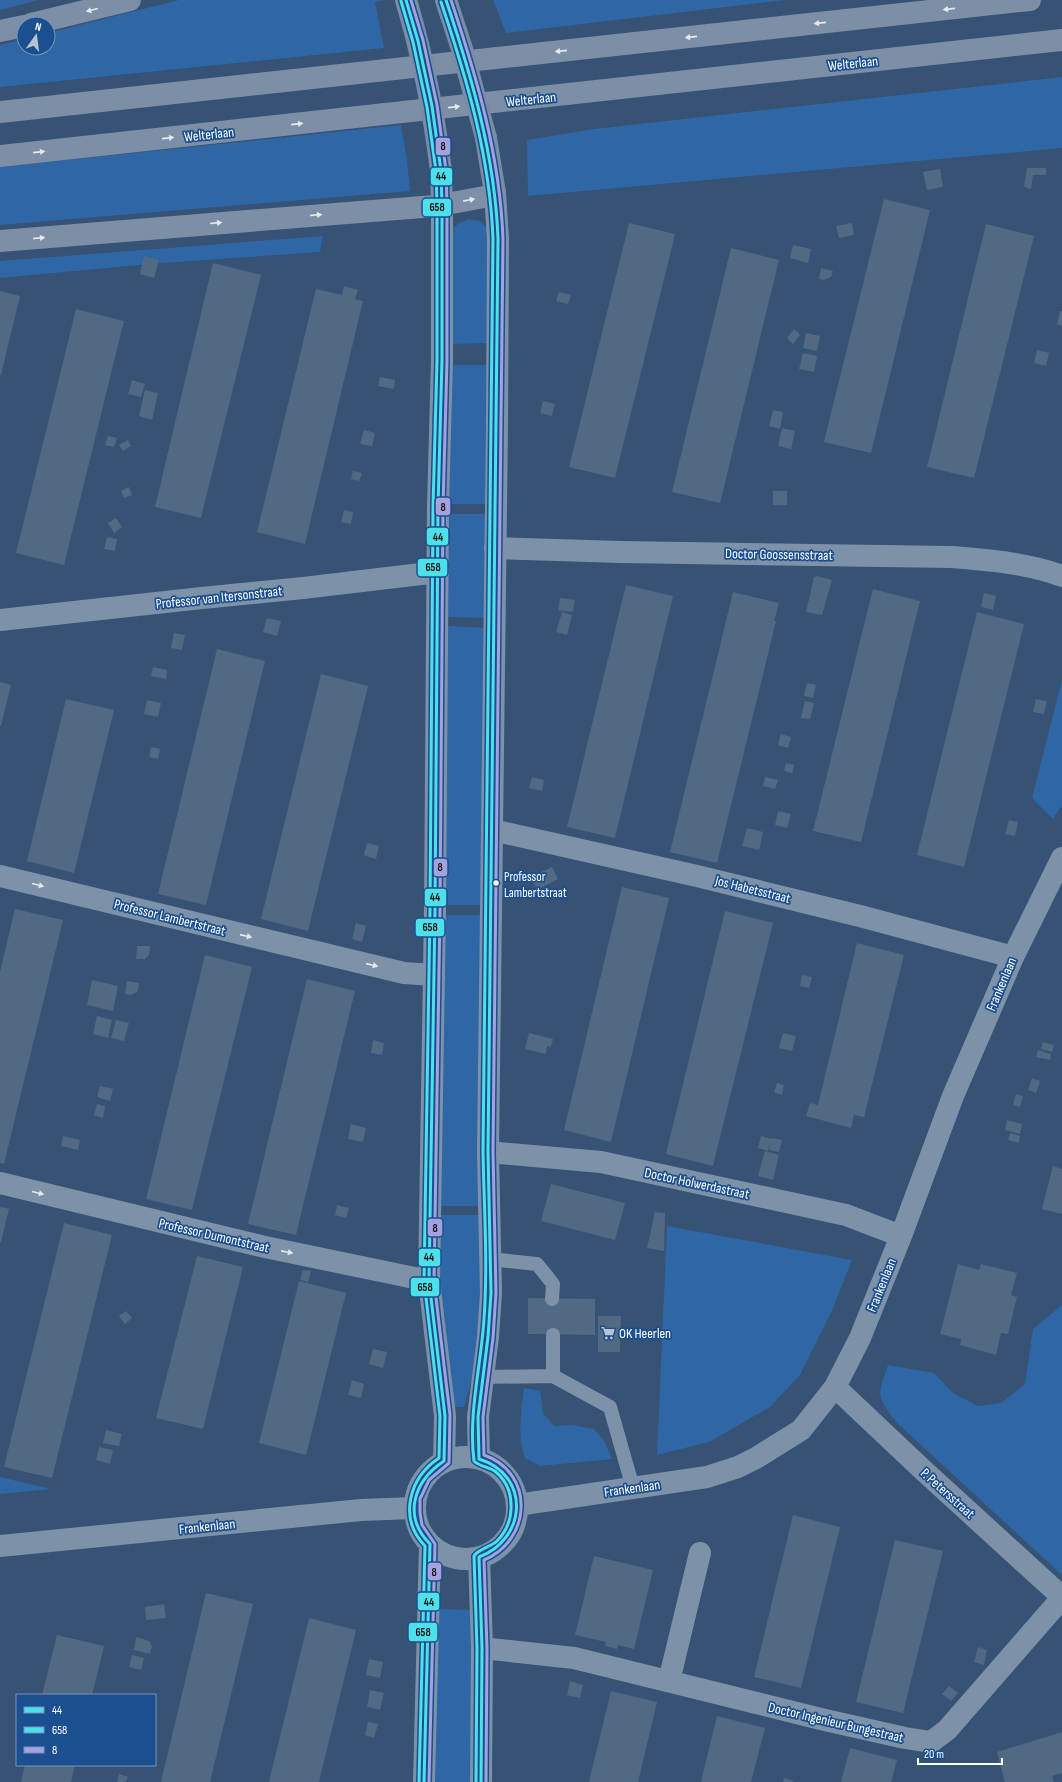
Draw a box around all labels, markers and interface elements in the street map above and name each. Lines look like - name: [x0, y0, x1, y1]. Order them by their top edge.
- one-way arrow: [943, 5, 955, 12]
- one-way arrow: [86, 7, 98, 13]
- north arrow: [16, 16, 56, 56]
- one-way arrow: [814, 19, 826, 26]
- text: N: [34, 20, 43, 34]
- one-way arrow: [685, 33, 697, 40]
- one-way arrow: [555, 47, 567, 54]
- street label: Welterlaan: [827, 52, 879, 75]
- street label: Welterlaan: [505, 88, 557, 111]
- one-way arrow: [448, 104, 460, 110]
- one-way arrow: [291, 121, 303, 127]
- street label: Welterlaan: [183, 123, 235, 146]
- one-way arrow: [162, 135, 174, 141]
- line badge: 8: [435, 137, 451, 156]
- text: 8: [440, 140, 446, 153]
- one-way arrow: [33, 149, 45, 155]
- line badge: 44: [430, 167, 453, 186]
- text: 44: [436, 170, 446, 183]
- one-way arrow: [463, 197, 475, 203]
- line badge: 658: [422, 198, 452, 217]
- text: 658: [429, 201, 445, 214]
- one-way arrow: [310, 212, 322, 219]
- one-way arrow: [210, 220, 222, 227]
- one-way arrow: [33, 235, 45, 241]
- line badge: 8: [435, 497, 451, 516]
- text: 8: [440, 501, 446, 514]
- line badge: 44: [426, 527, 449, 546]
- text: 44: [433, 531, 443, 544]
- street label: Doctor Goossensstraat: [725, 545, 833, 564]
- line badge: 658: [417, 558, 448, 577]
- text: 658: [425, 561, 441, 574]
- street label: Professor van Itersonstraat: [155, 582, 283, 613]
- line badge: 8: [433, 858, 448, 877]
- text: 8: [437, 861, 443, 874]
- place label: Professor Lambertstraat: [504, 869, 567, 901]
- street label: Jos Habetsstraat: [712, 872, 792, 907]
- marker: Professor Lambertstraat: [491, 878, 501, 888]
- one-way arrow: [32, 882, 44, 888]
- line badge: 44: [424, 888, 447, 907]
- text: 44: [430, 891, 440, 904]
- street label: Professor Lambertstraat: [112, 895, 227, 940]
- line badge: 658: [415, 918, 445, 937]
- text: 658: [422, 921, 438, 934]
- one-way arrow: [240, 933, 252, 939]
- street label: Frankenlaan: [983, 955, 1020, 1014]
- one-way arrow: [366, 963, 379, 969]
- street label: Doctor Holwerdastraat: [643, 1164, 751, 1203]
- one-way arrow: [32, 1190, 44, 1196]
- street label: Professor Dumontstraat: [157, 1215, 271, 1256]
- line badge: 8: [427, 1218, 443, 1237]
- text: 8: [432, 1222, 438, 1235]
- line badge: 44: [418, 1248, 441, 1267]
- one-way arrow: [281, 1249, 293, 1255]
- text: 44: [424, 1251, 434, 1264]
- street label: Frankenlaan: [863, 1256, 900, 1315]
- line badge: 658: [410, 1277, 440, 1297]
- text: 658: [417, 1281, 433, 1294]
- supermarket icon: OK Heerlen: [600, 1325, 616, 1341]
- place label: OK Heerlen: [619, 1325, 671, 1342]
- street label: P. Petersstraat: [917, 1465, 978, 1522]
- street label: Frankenlaan: [603, 1476, 661, 1501]
- street label: Frankenlaan: [178, 1515, 236, 1538]
- line badge: 8: [427, 1562, 442, 1581]
- text: 8: [431, 1566, 437, 1579]
- line badge: 44: [417, 1592, 440, 1611]
- text: 44: [424, 1596, 434, 1609]
- line badge: 658: [408, 1622, 438, 1642]
- text: 658: [415, 1626, 431, 1639]
- legend: [16, 1694, 156, 1766]
- street label: Doctor Ingenieur Bungestraat: [767, 1699, 905, 1746]
- text: 44: [52, 1703, 62, 1718]
- text: 658: [52, 1723, 67, 1738]
- scale bar: [918, 1740, 1002, 1766]
- text: 8: [52, 1743, 57, 1758]
- text: 20 m: [924, 1747, 944, 1762]

